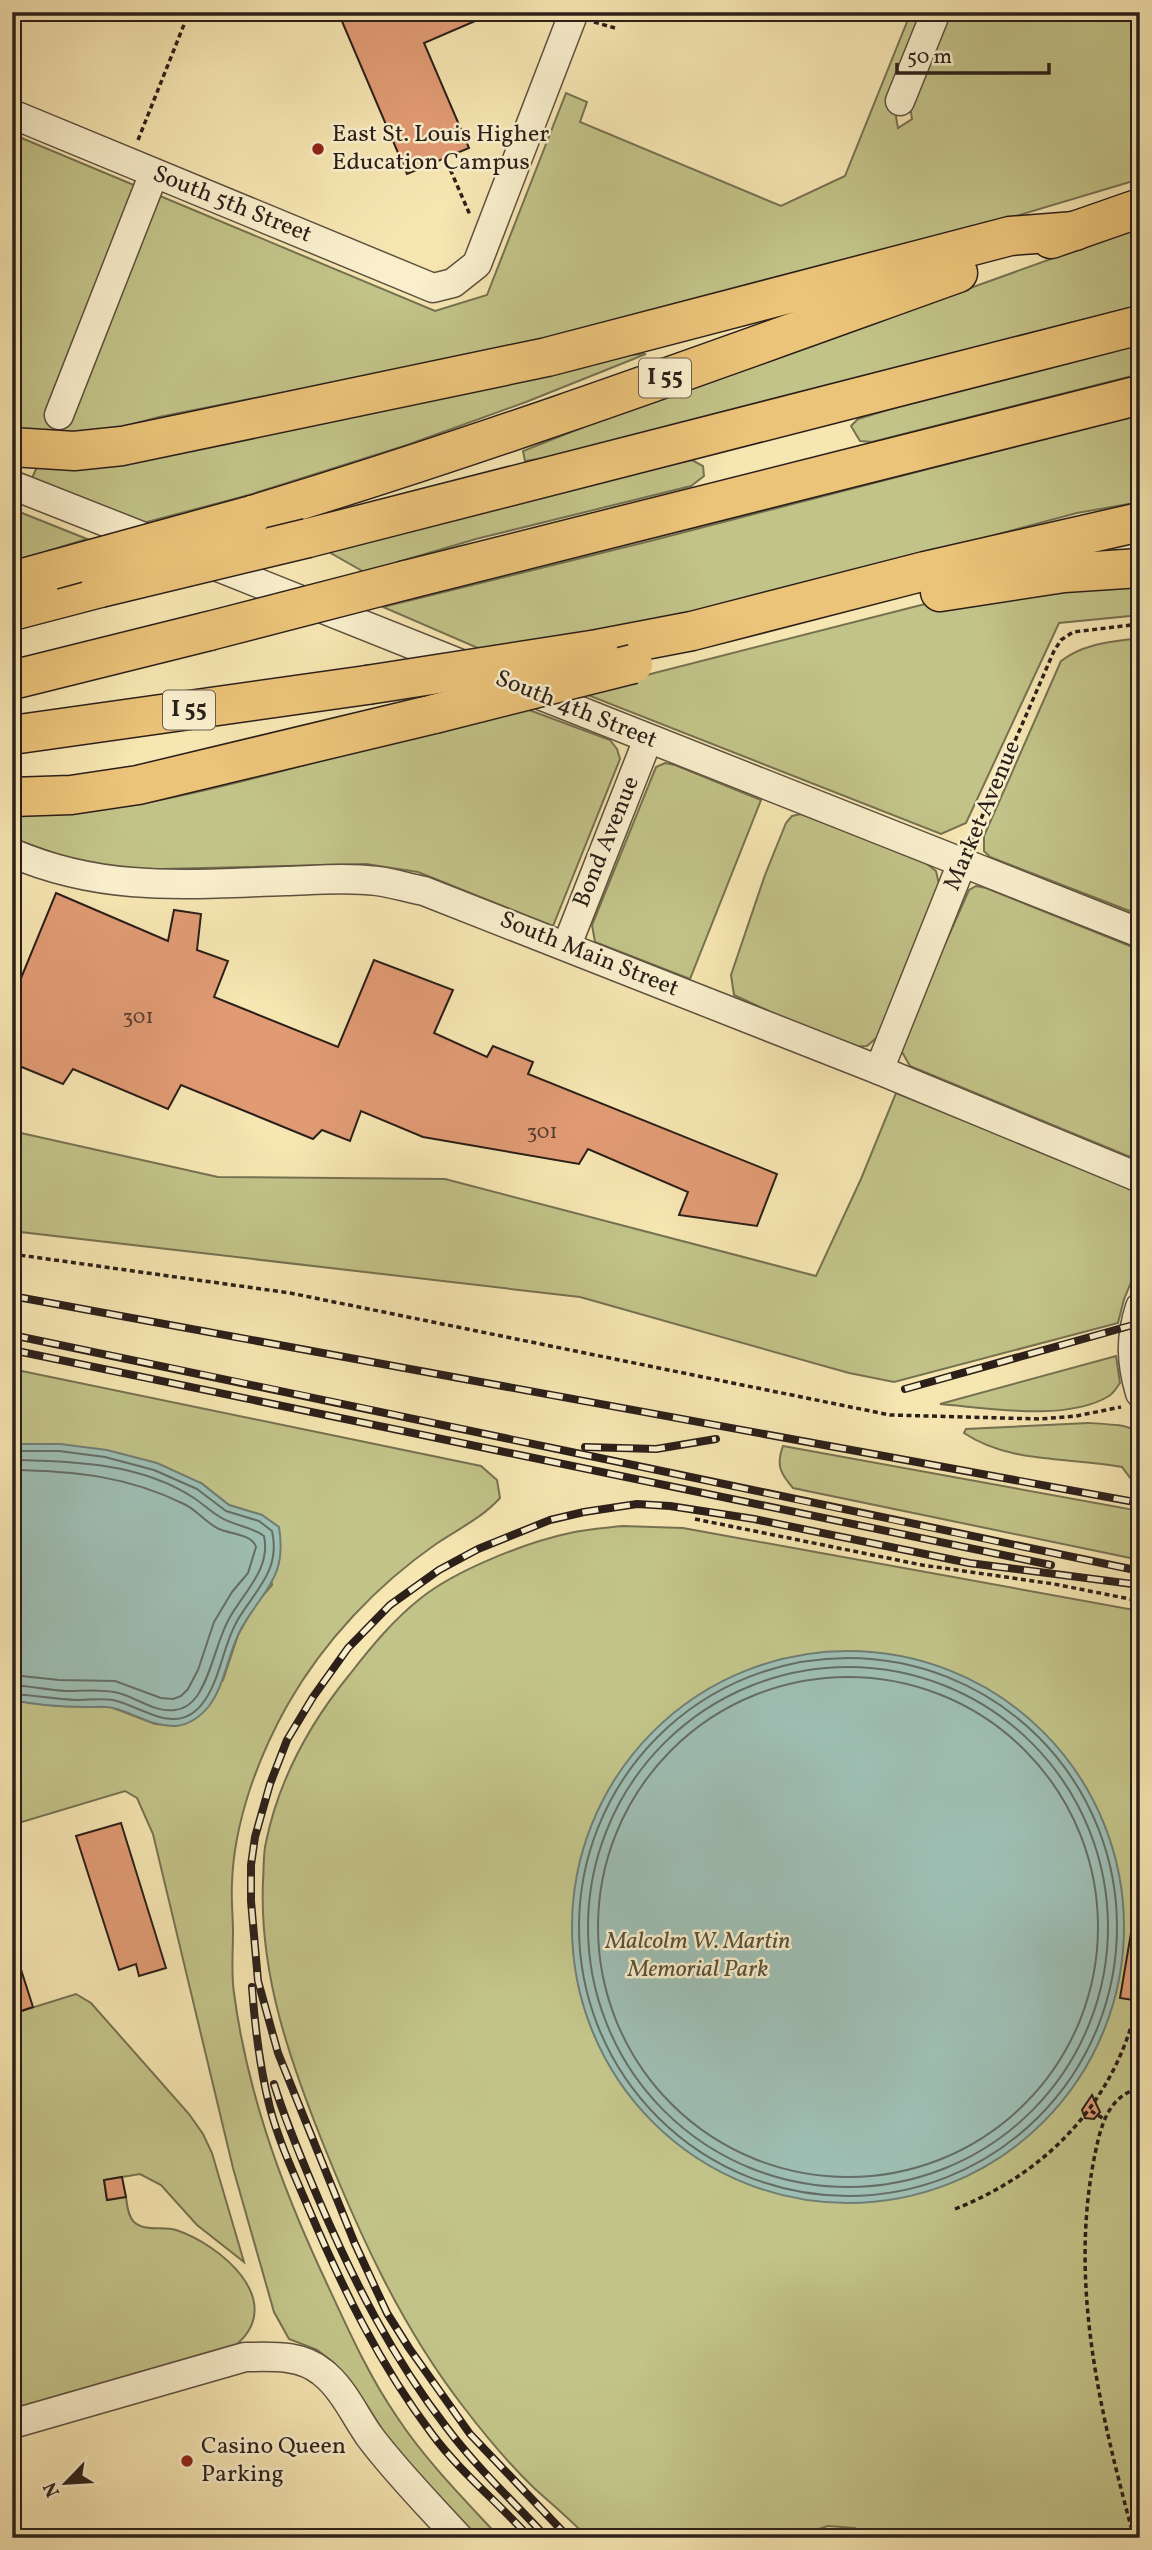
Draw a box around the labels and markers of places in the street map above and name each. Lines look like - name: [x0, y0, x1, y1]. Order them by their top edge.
- place label: East St. Louis Higher Education Campus: [332, 118, 549, 180]
- marker: East St. Louis Higher Education Campus: [310, 141, 326, 157]
- place label: Casino Queen Parking: [201, 2430, 346, 2492]
- marker: Casino Queen Parking: [179, 2453, 195, 2469]

